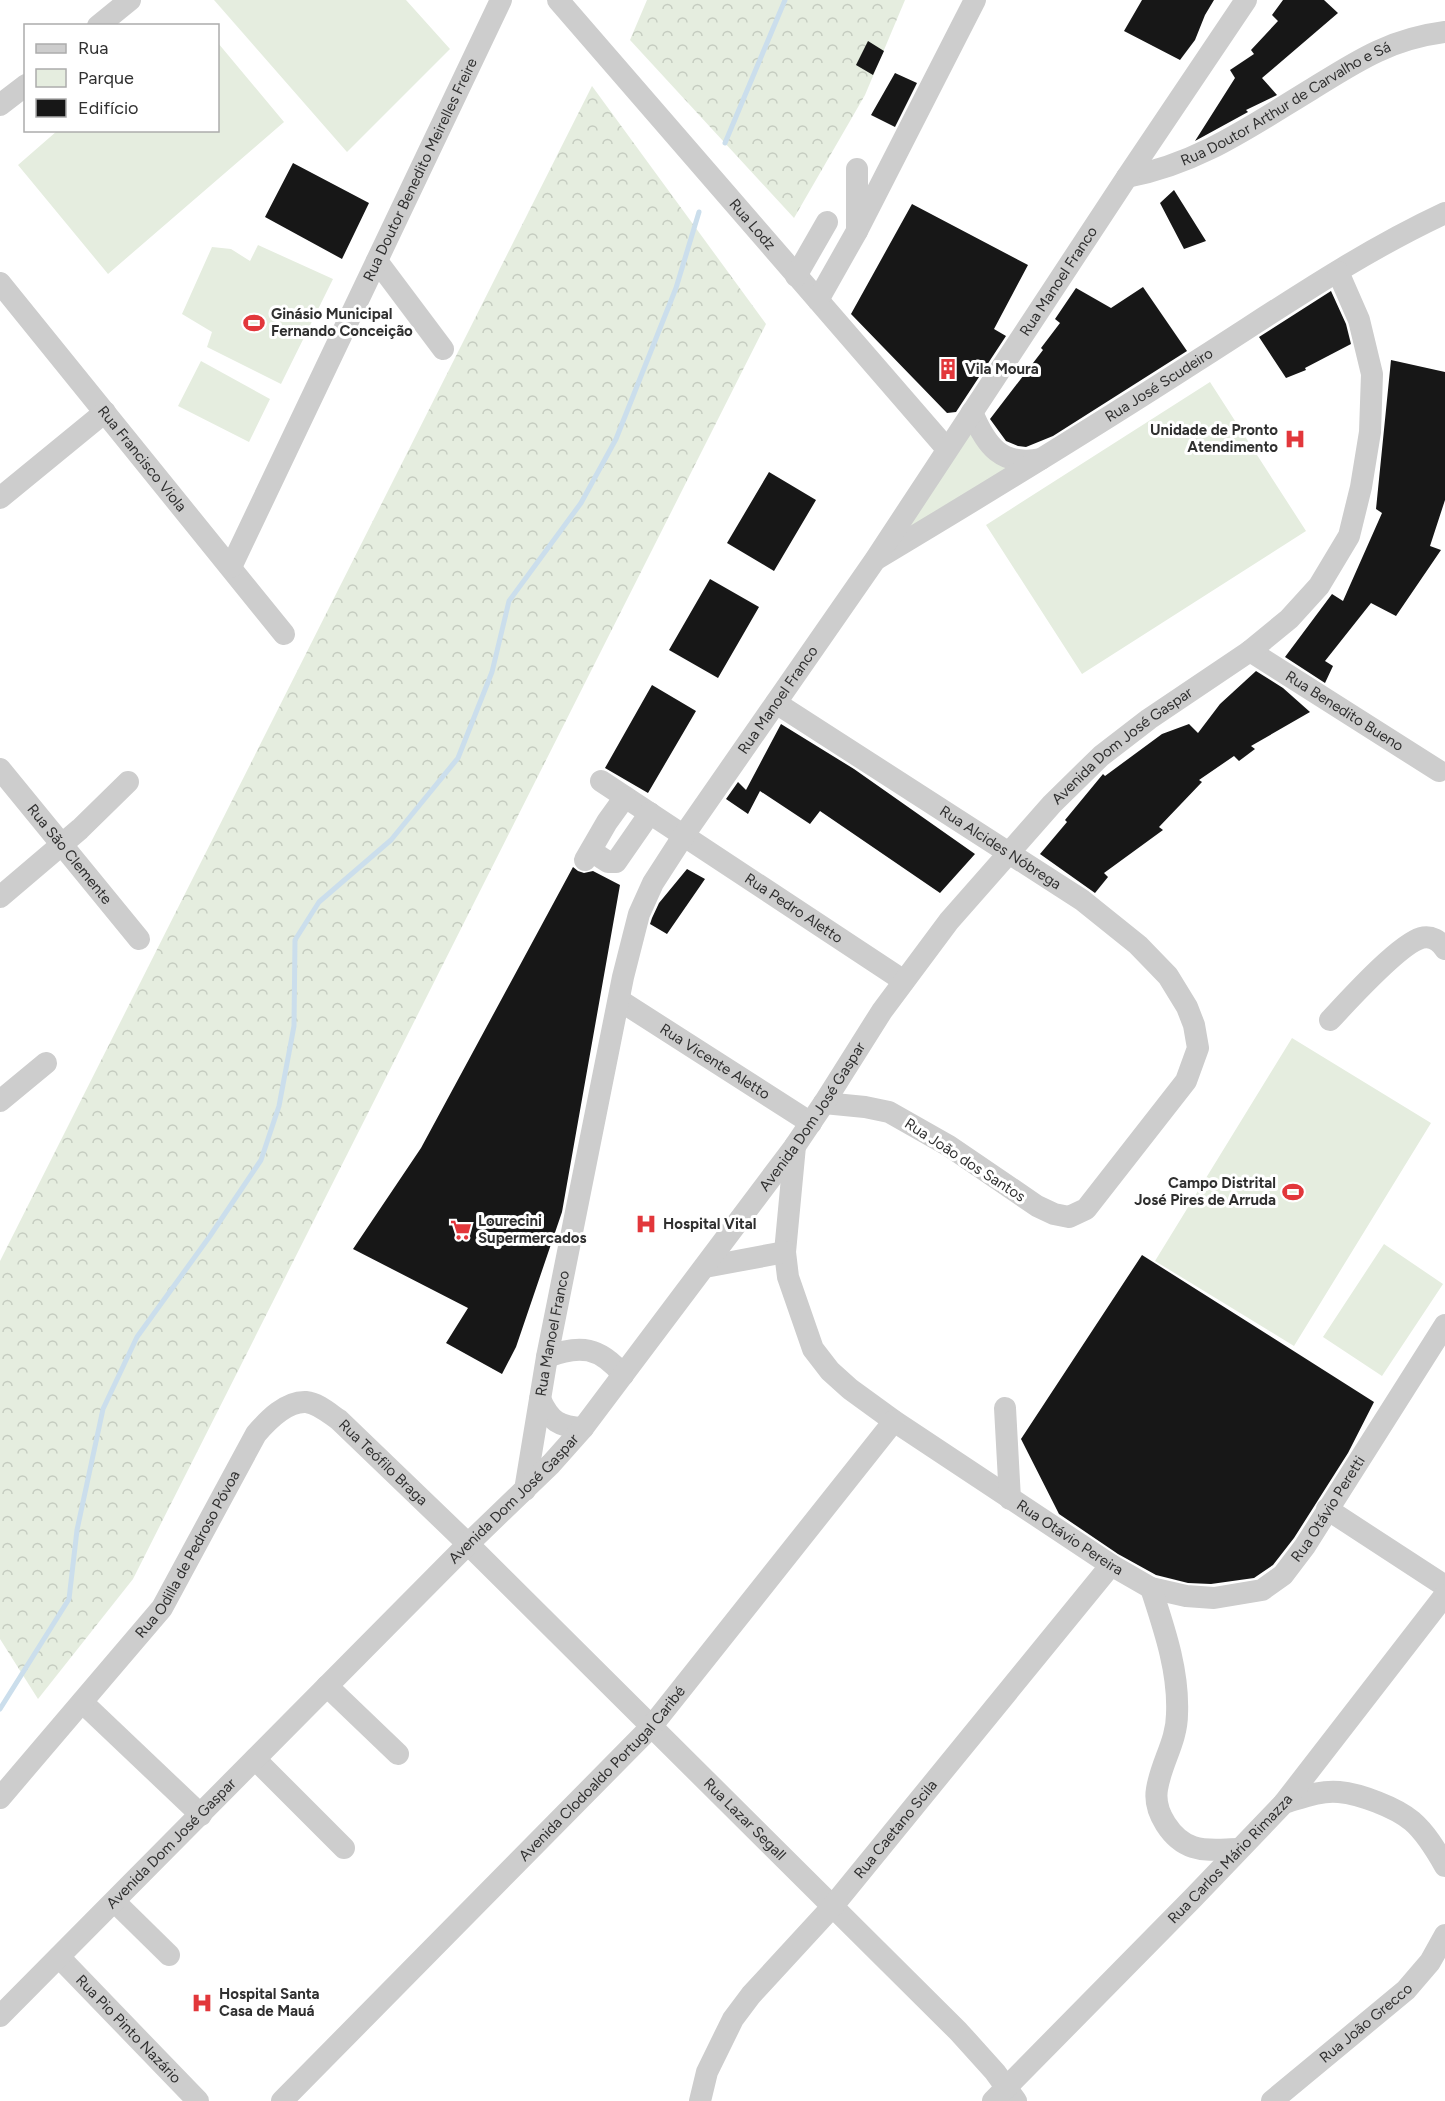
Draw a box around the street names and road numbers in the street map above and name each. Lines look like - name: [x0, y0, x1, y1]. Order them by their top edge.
- street label: Rua Doutor Arthur de Carvalho e Sá: [1178, 38, 1393, 170]
- street label: Rua Doutor Benedito Meirelles Freire: [359, 55, 481, 284]
- street label: Rua Lodz: [725, 195, 780, 254]
- street label: Rua Manoel Franco: [1016, 223, 1101, 340]
- street label: Rua José Scudeiro: [1102, 344, 1217, 426]
- street label: Rua Francisco Viola: [94, 402, 190, 515]
- street label: Rua Manoel Franco: [734, 642, 822, 757]
- street label: Rua Benedito Bueno: [1282, 667, 1407, 755]
- street label: Avenida Dom José Gaspar: [1048, 683, 1196, 808]
- street label: Rua São Clemente: [23, 800, 116, 908]
- street label: Rua Alcides Nóbrega: [936, 802, 1065, 893]
- street label: Rua Pedro Aletto: [741, 869, 847, 947]
- street label: Rua Vicente Aletto: [657, 1020, 774, 1103]
- street label: Avenida Dom José Gaspar: [755, 1039, 869, 1195]
- street label: Rua João dos Santos: [901, 1114, 1029, 1206]
- street label: Rua Manoel Franco: [532, 1269, 573, 1398]
- street label: Rua Teófilo Braga: [335, 1416, 431, 1509]
- street label: Avenida Dom José Gaspar: [445, 1430, 582, 1567]
- street label: Rua Otávio Peretti: [1287, 1453, 1369, 1566]
- street label: Rua Odilla de Pedroso Póvoa: [131, 1467, 244, 1642]
- street label: Rua Otávio Pereira: [1013, 1496, 1126, 1579]
- street label: Avenida Clodoaldo Portugal Caribé: [515, 1682, 689, 1865]
- street label: Avenida Dom José Gaspar: [103, 1774, 240, 1912]
- street label: Rua Lazar Segall: [700, 1774, 790, 1864]
- street label: Rua Caetano Scila: [850, 1776, 941, 1882]
- street label: Rua Carlos Mário Rimazza: [1164, 1791, 1296, 1927]
- street label: Rua Pio Pinto Nazário: [72, 1971, 185, 2087]
- street label: Rua João Grecco: [1316, 1980, 1417, 2067]

